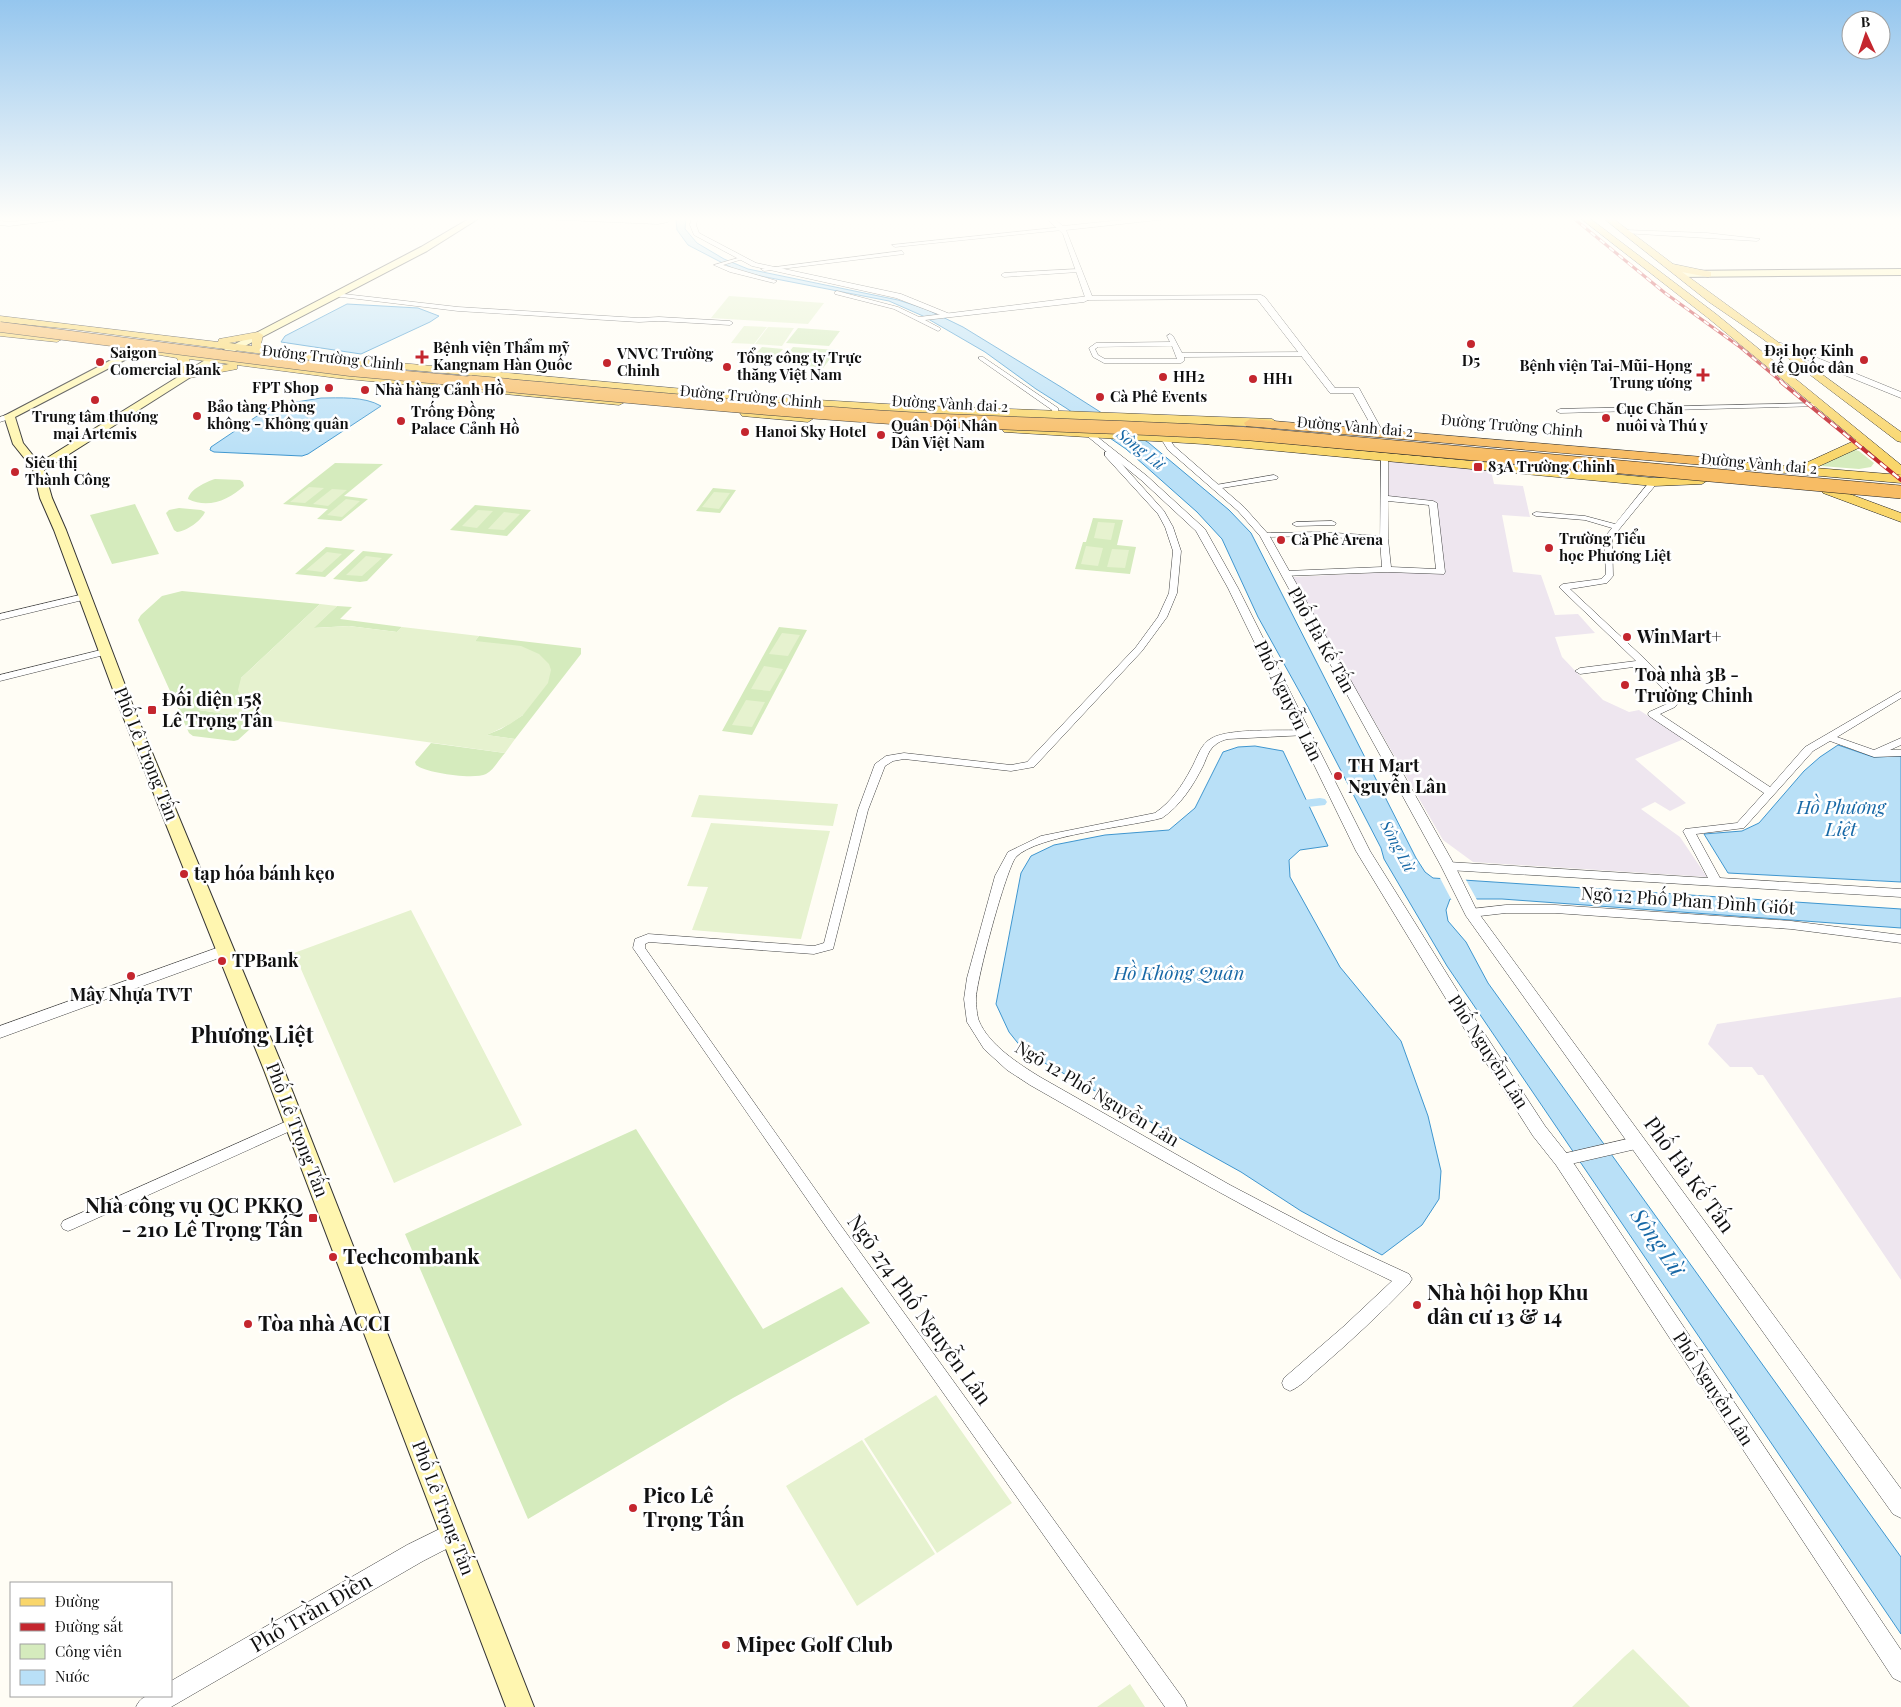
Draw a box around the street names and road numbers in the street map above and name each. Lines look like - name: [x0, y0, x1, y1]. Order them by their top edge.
- street label: Đường Trường Chinh: [261, 340, 405, 374]
- street label: Đường Trường Chinh: [679, 380, 823, 412]
- street label: Đường Vành đai 2: [891, 390, 1009, 416]
- street label: Đường Trường Chinh: [1440, 409, 1584, 441]
- street label: Đường Vành đai 2: [1296, 411, 1414, 441]
- street label: Đường Vành đai 2: [1700, 448, 1818, 478]
- street label: Phố Hà Kế Tấn: [1283, 581, 1363, 697]
- street label: Phố Nguyễn Lân: [1249, 635, 1330, 765]
- street label: Phố Lê Trọng Tấn: [109, 682, 187, 824]
- street label: Ngõ 12 Phố Phan Đình Giót: [1580, 879, 1797, 919]
- street label: Phố Nguyễn Lân: [1443, 989, 1536, 1113]
- street label: Ngõ 12 Phố Nguyễn Lân: [1011, 1033, 1185, 1152]
- street label: Phố Lê Trọng Tấn: [261, 1058, 337, 1201]
- street label: Phố Hà Kế Tấn: [1639, 1110, 1743, 1238]
- street label: Ngõ 274 Phố Nguyễn Lân: [842, 1208, 999, 1410]
- street label: Phố Nguyễn Lân: [1668, 1326, 1761, 1450]
- street label: Phố Lê Trọng Tấn: [407, 1436, 483, 1579]
- street label: Phố Trần Điền: [244, 1565, 376, 1657]

